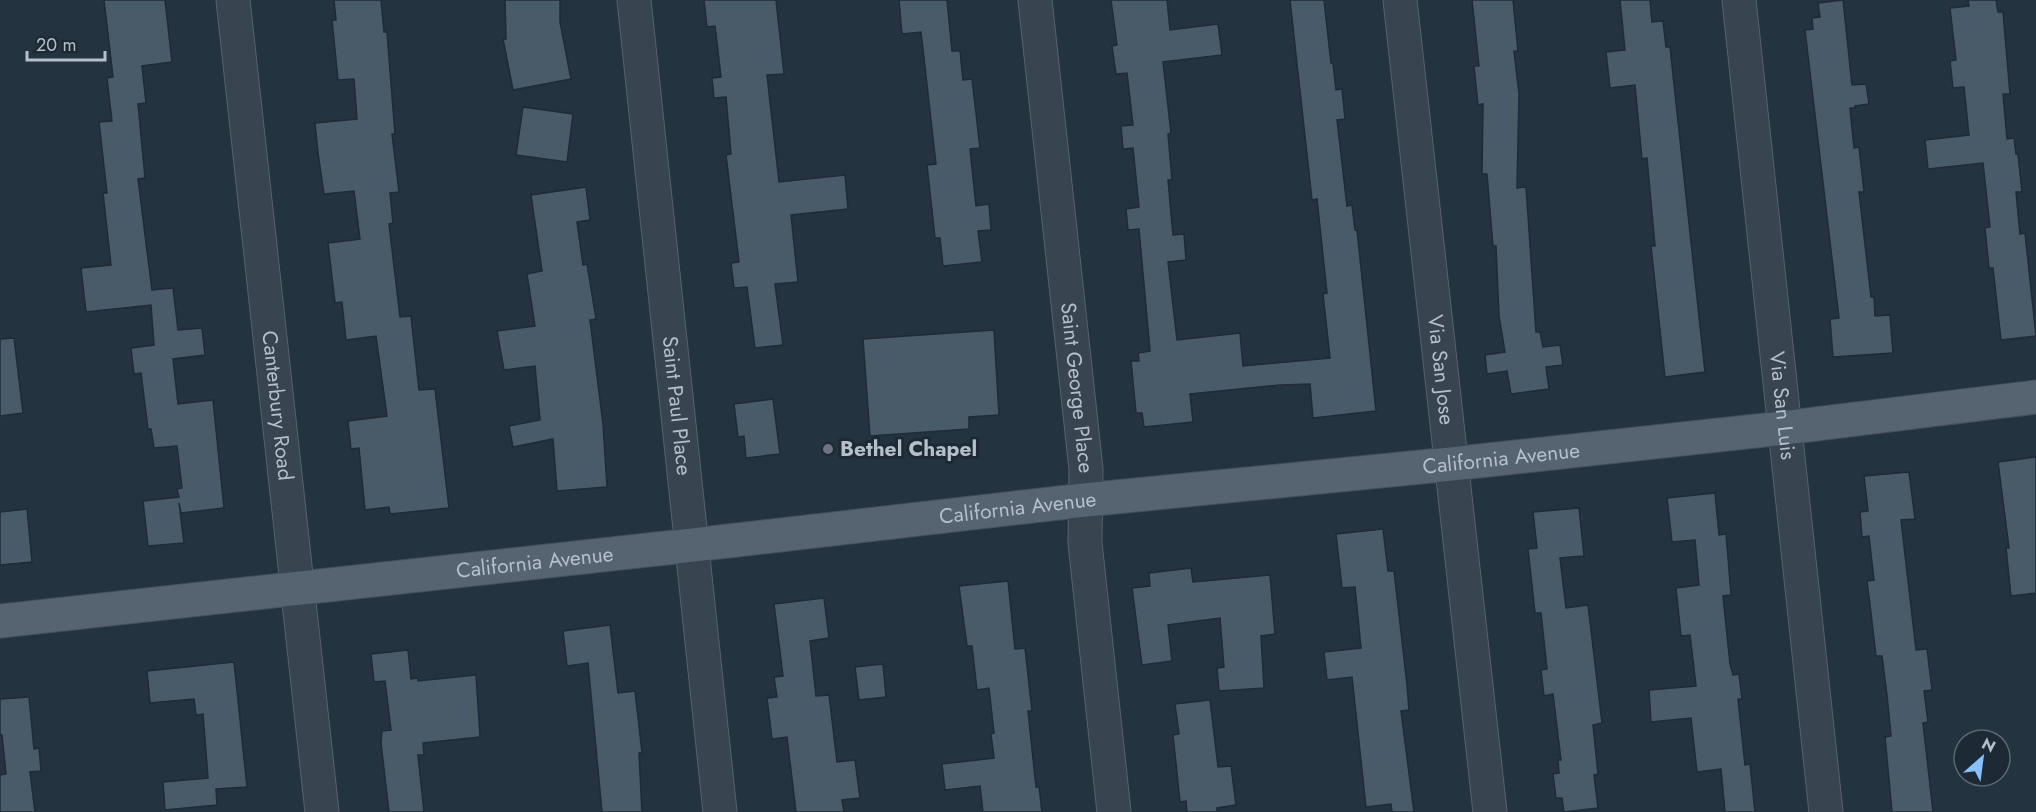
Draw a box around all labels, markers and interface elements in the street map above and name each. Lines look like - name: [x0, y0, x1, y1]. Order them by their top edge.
- scale bar: [27, 24, 105, 62]
- text: 20 m: [36, 32, 76, 58]
- street label: Saint George Place: [1053, 301, 1101, 475]
- street label: Via San Jose: [1420, 313, 1462, 426]
- street label: Canterbury Road: [254, 329, 301, 482]
- street label: Saint Paul Place: [655, 335, 699, 477]
- street label: Via San Luis: [1762, 350, 1803, 461]
- place label: Bethel Chapel: [840, 434, 977, 464]
- street label: California Avenue: [1421, 435, 1581, 482]
- marker: Bethel Chapel: [821, 442, 835, 456]
- street label: California Avenue: [938, 484, 1098, 532]
- street label: California Avenue: [455, 539, 615, 586]
- north arrow: [1952, 728, 2012, 788]
- text: N: [1978, 732, 2000, 758]

